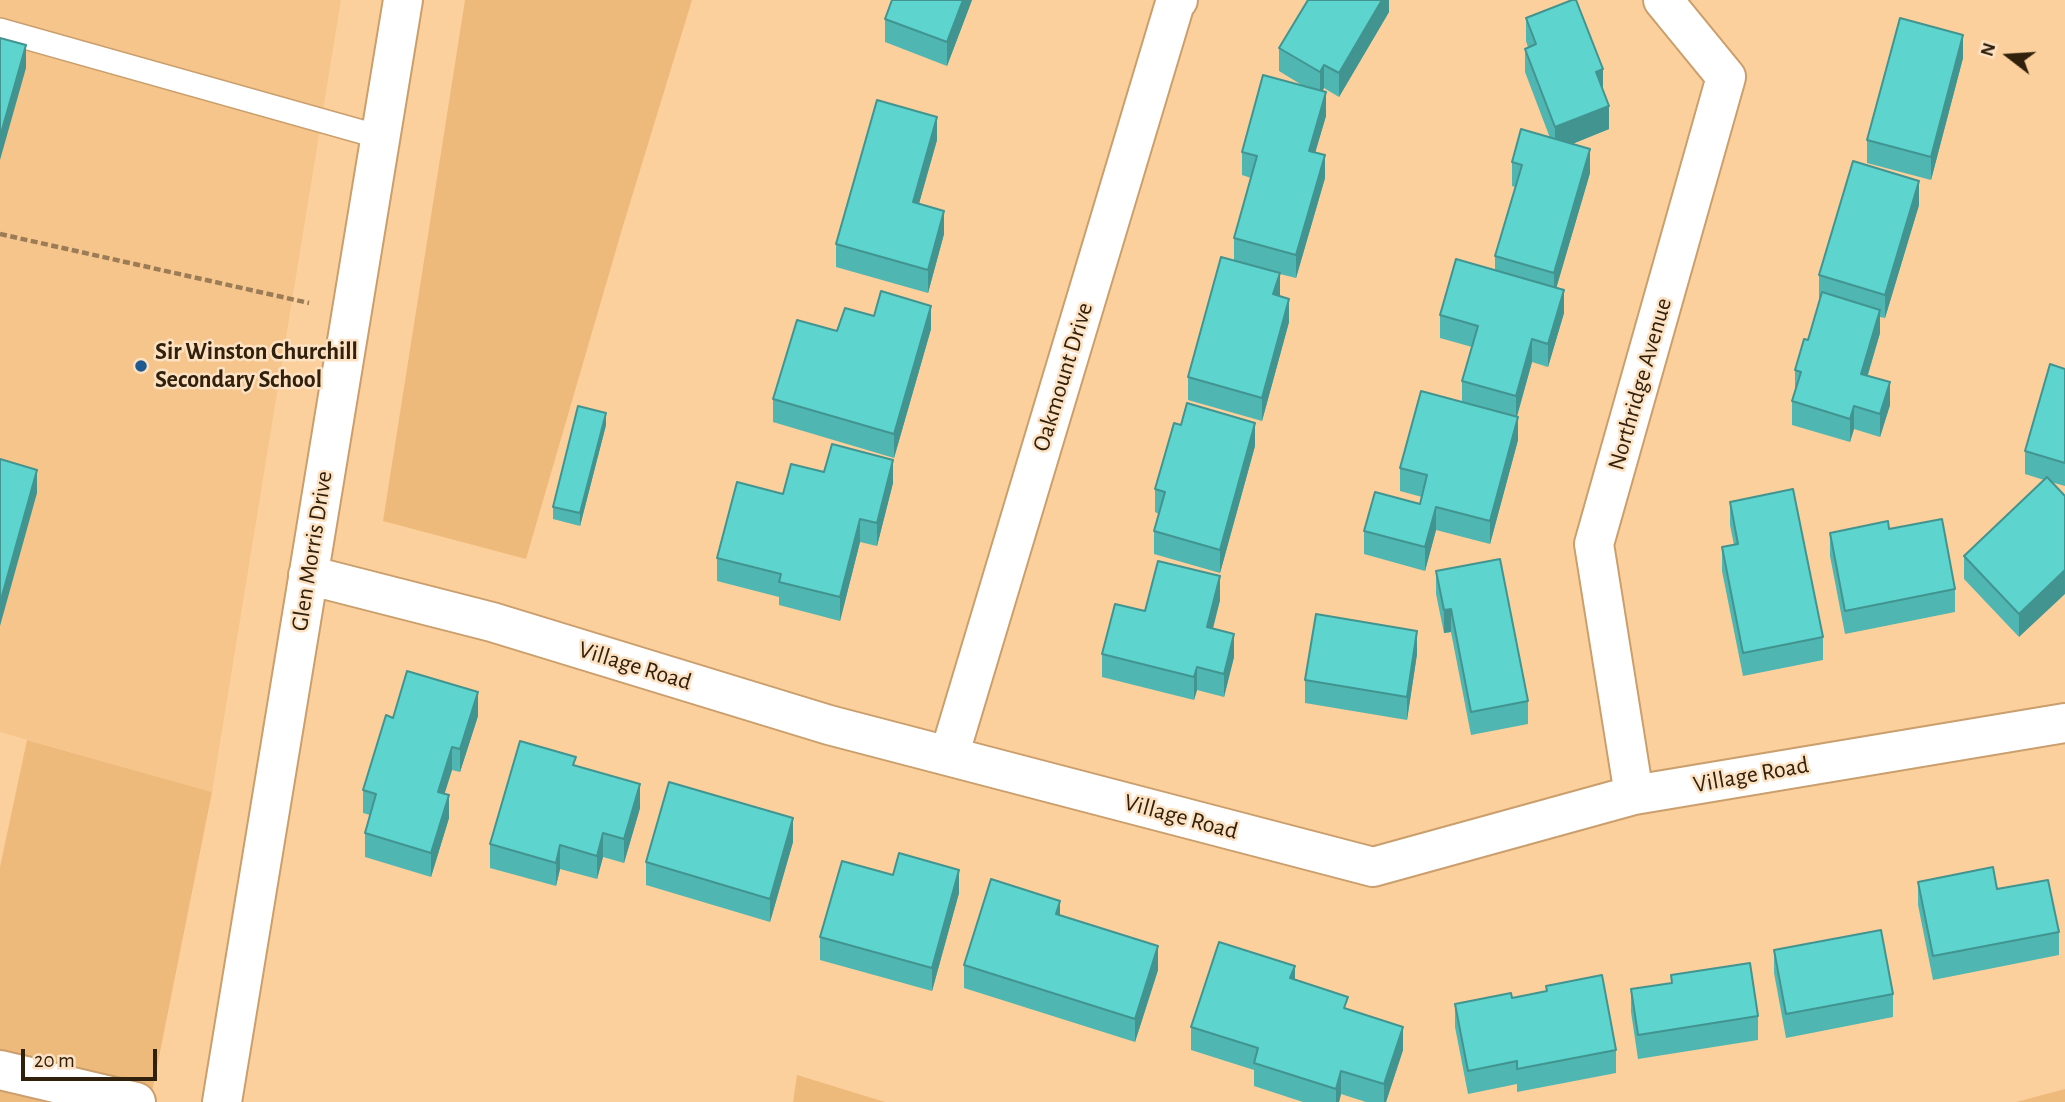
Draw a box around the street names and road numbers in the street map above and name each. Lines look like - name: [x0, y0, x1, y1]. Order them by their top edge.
- street label: Northridge Avenue: [1602, 295, 1678, 473]
- street label: Oakmount Drive: [1027, 299, 1099, 455]
- street label: Glen Morris Drive: [285, 469, 339, 633]
- street label: Village Road: [575, 635, 695, 697]
- street label: Village Road: [1691, 751, 1811, 799]
- street label: Village Road: [1121, 788, 1241, 846]

